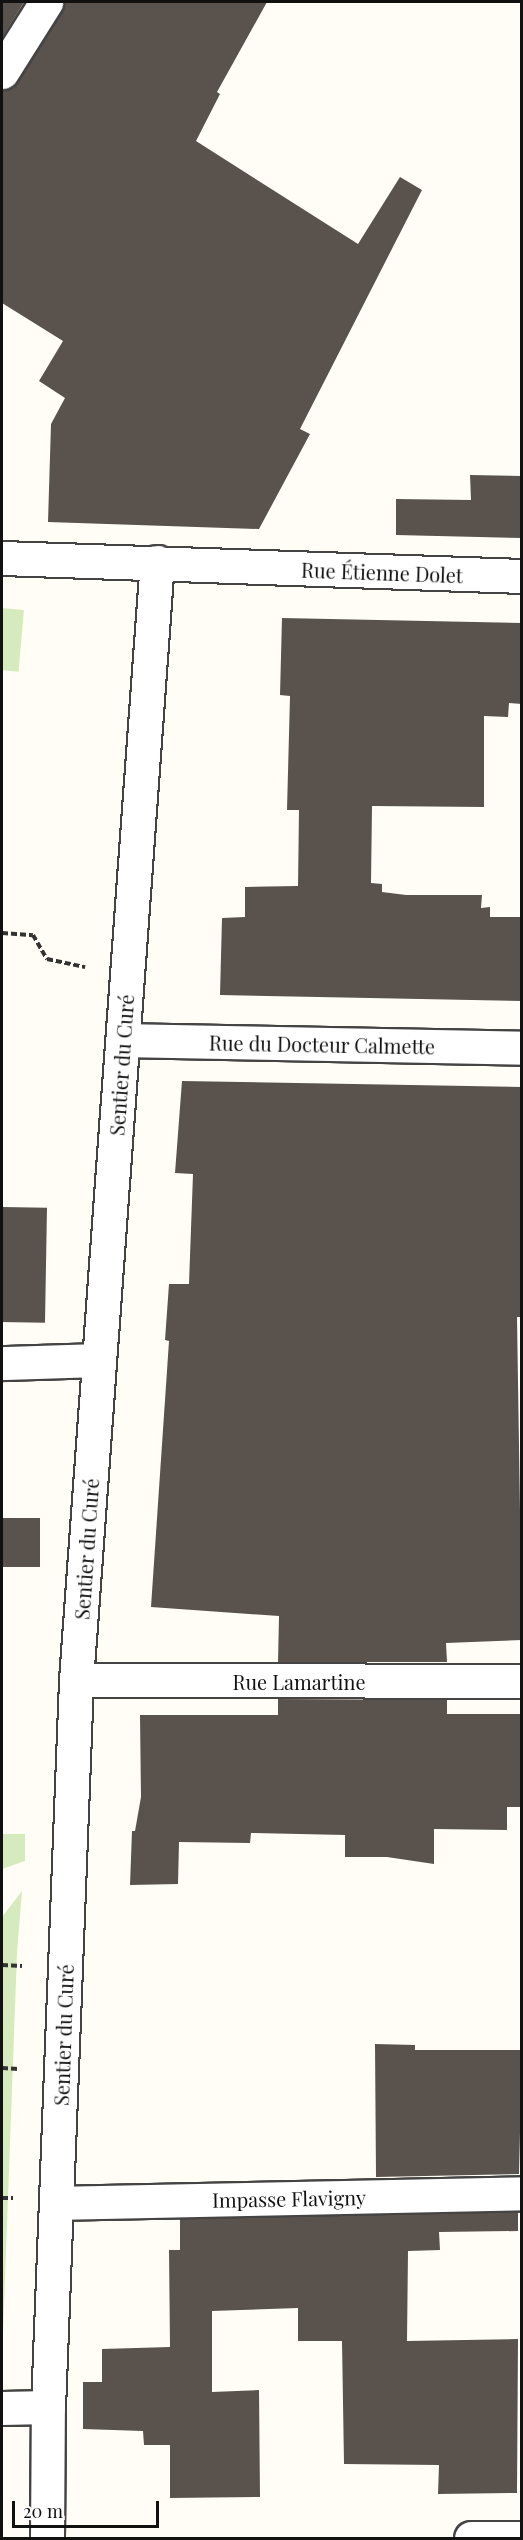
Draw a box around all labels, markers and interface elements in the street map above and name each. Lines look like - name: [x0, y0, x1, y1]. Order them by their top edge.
- street label: Rue Étienne Dolet: [301, 557, 463, 587]
- street label: Sentier du Curé: [104, 993, 138, 1137]
- street label: Rue du Docteur Calmette: [209, 1030, 435, 1058]
- street label: Sentier du Curé: [69, 1477, 103, 1621]
- street label: Rue Lamartine: [232, 1669, 366, 1693]
- street label: Sentier du Curé: [49, 1964, 77, 2106]
- street label: Impasse Flavigny: [212, 2185, 366, 2211]
- scale bar: [15, 2489, 162, 2527]
- text: 20 m: [23, 2499, 63, 2523]

